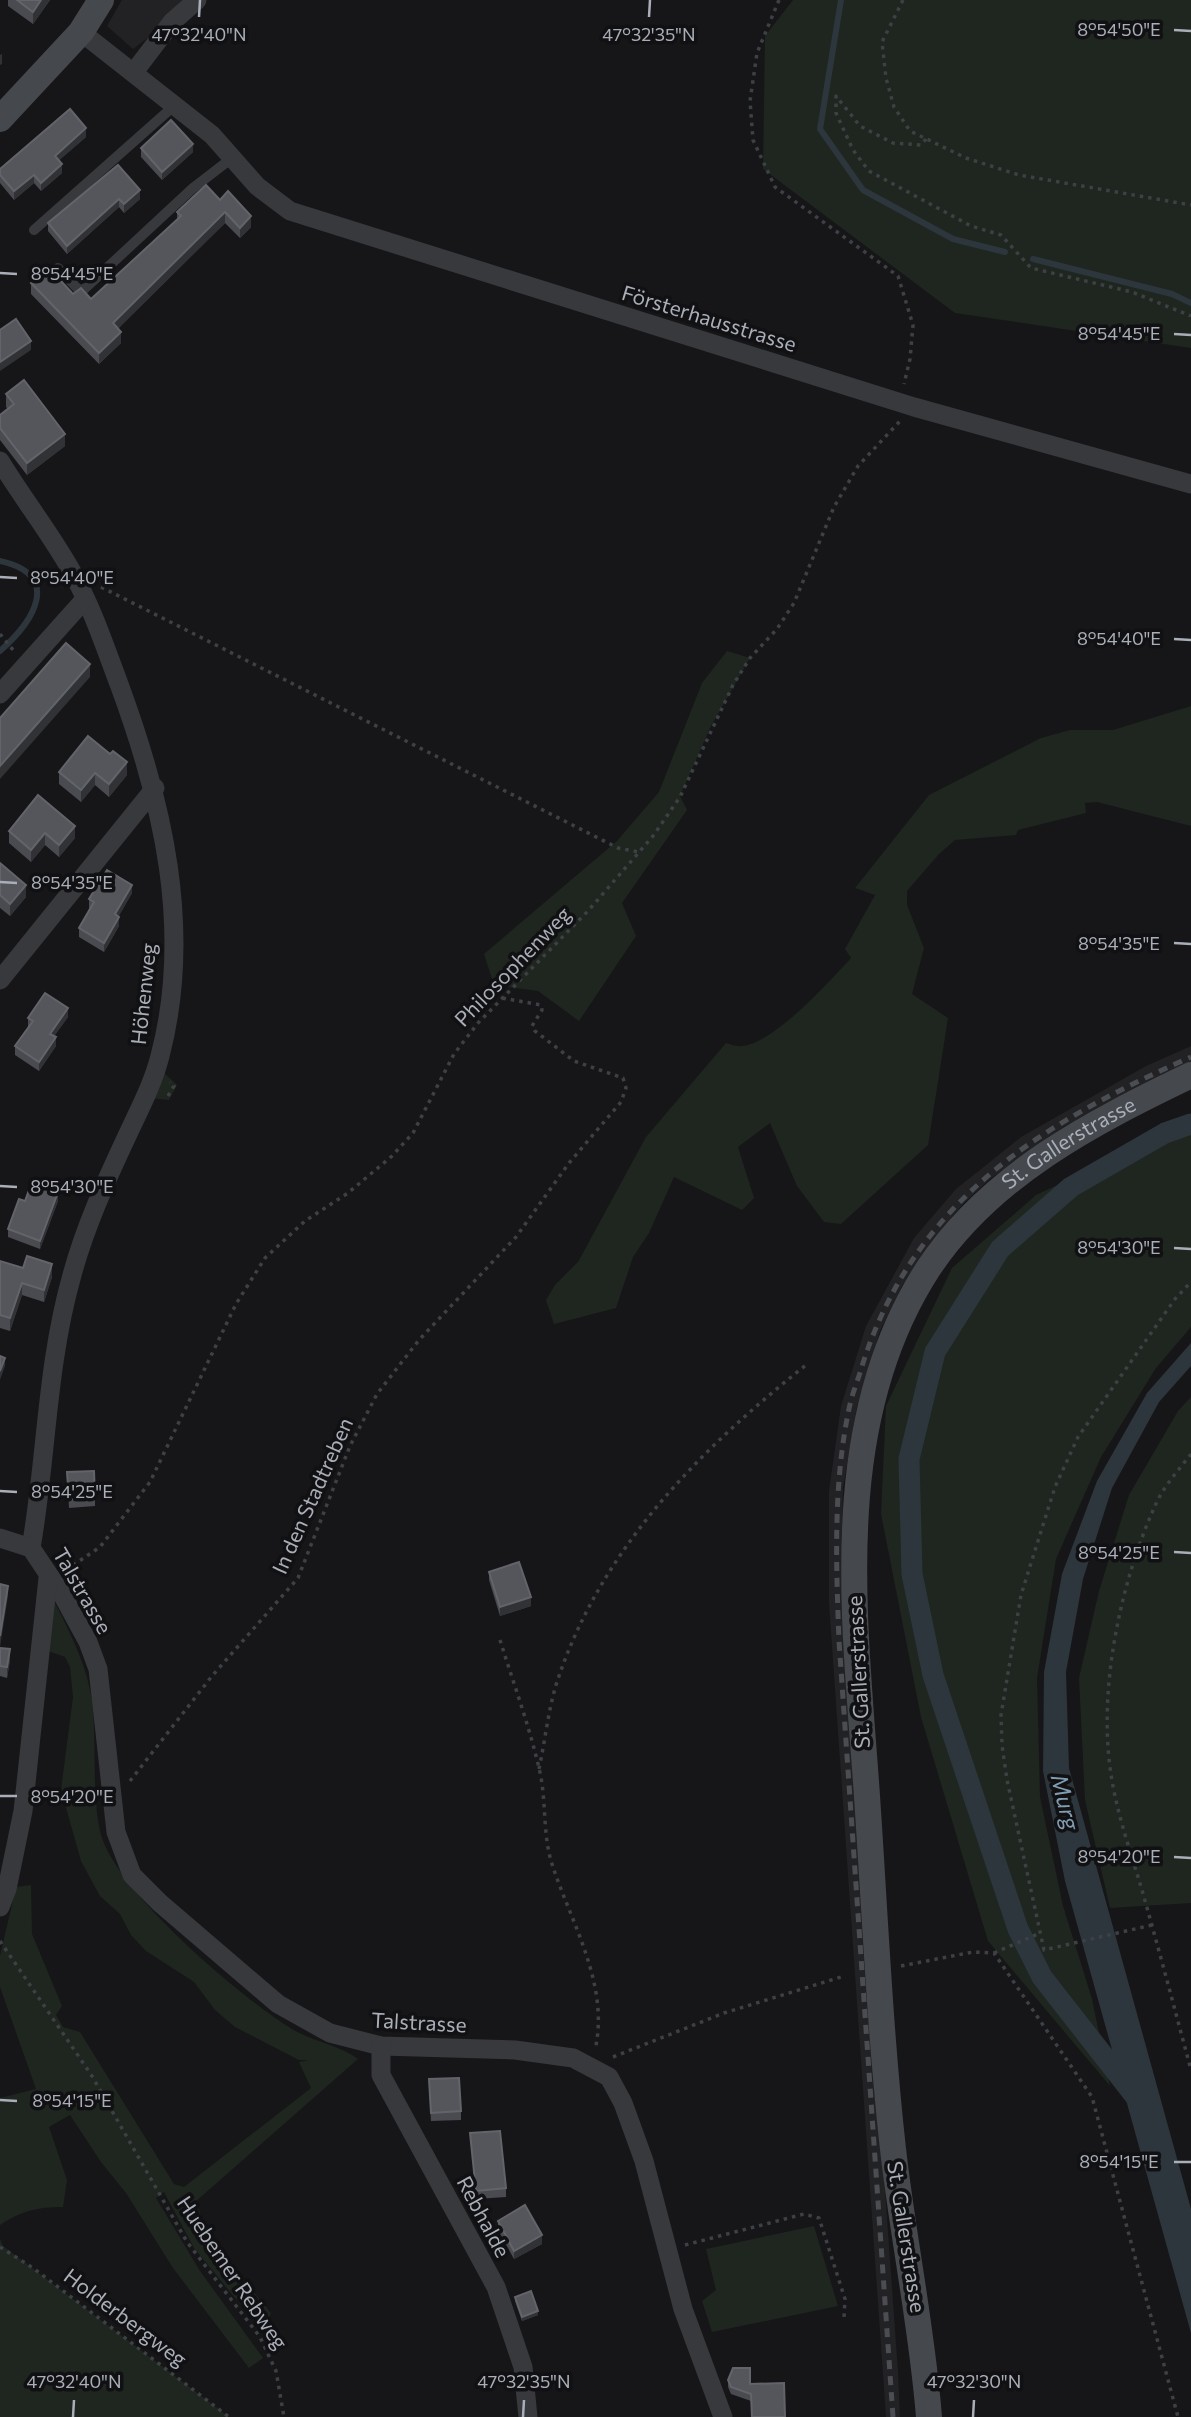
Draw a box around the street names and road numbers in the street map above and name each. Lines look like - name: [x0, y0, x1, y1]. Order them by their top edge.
- street label: Försterhausstrasse: [619, 279, 800, 356]
- street label: Philosophenweg: [449, 901, 575, 1031]
- street label: Höhenweg: [125, 942, 160, 1046]
- street label: St. Gallerstrasse: [996, 1091, 1139, 1194]
- street label: In den Stadtreben: [266, 1413, 357, 1577]
- street label: Talstrasse: [49, 1543, 118, 1638]
- street label: St. Gallerstrasse: [841, 1595, 874, 1749]
- street label: Talstrasse: [371, 2007, 467, 2036]
- street label: St. Gallerstrasse: [883, 2159, 932, 2314]
- street label: Rebhalde: [453, 2171, 516, 2261]
- street label: Huebemer Rebweg: [173, 2191, 294, 2354]
- street label: Holderbergweg: [60, 2262, 192, 2371]

